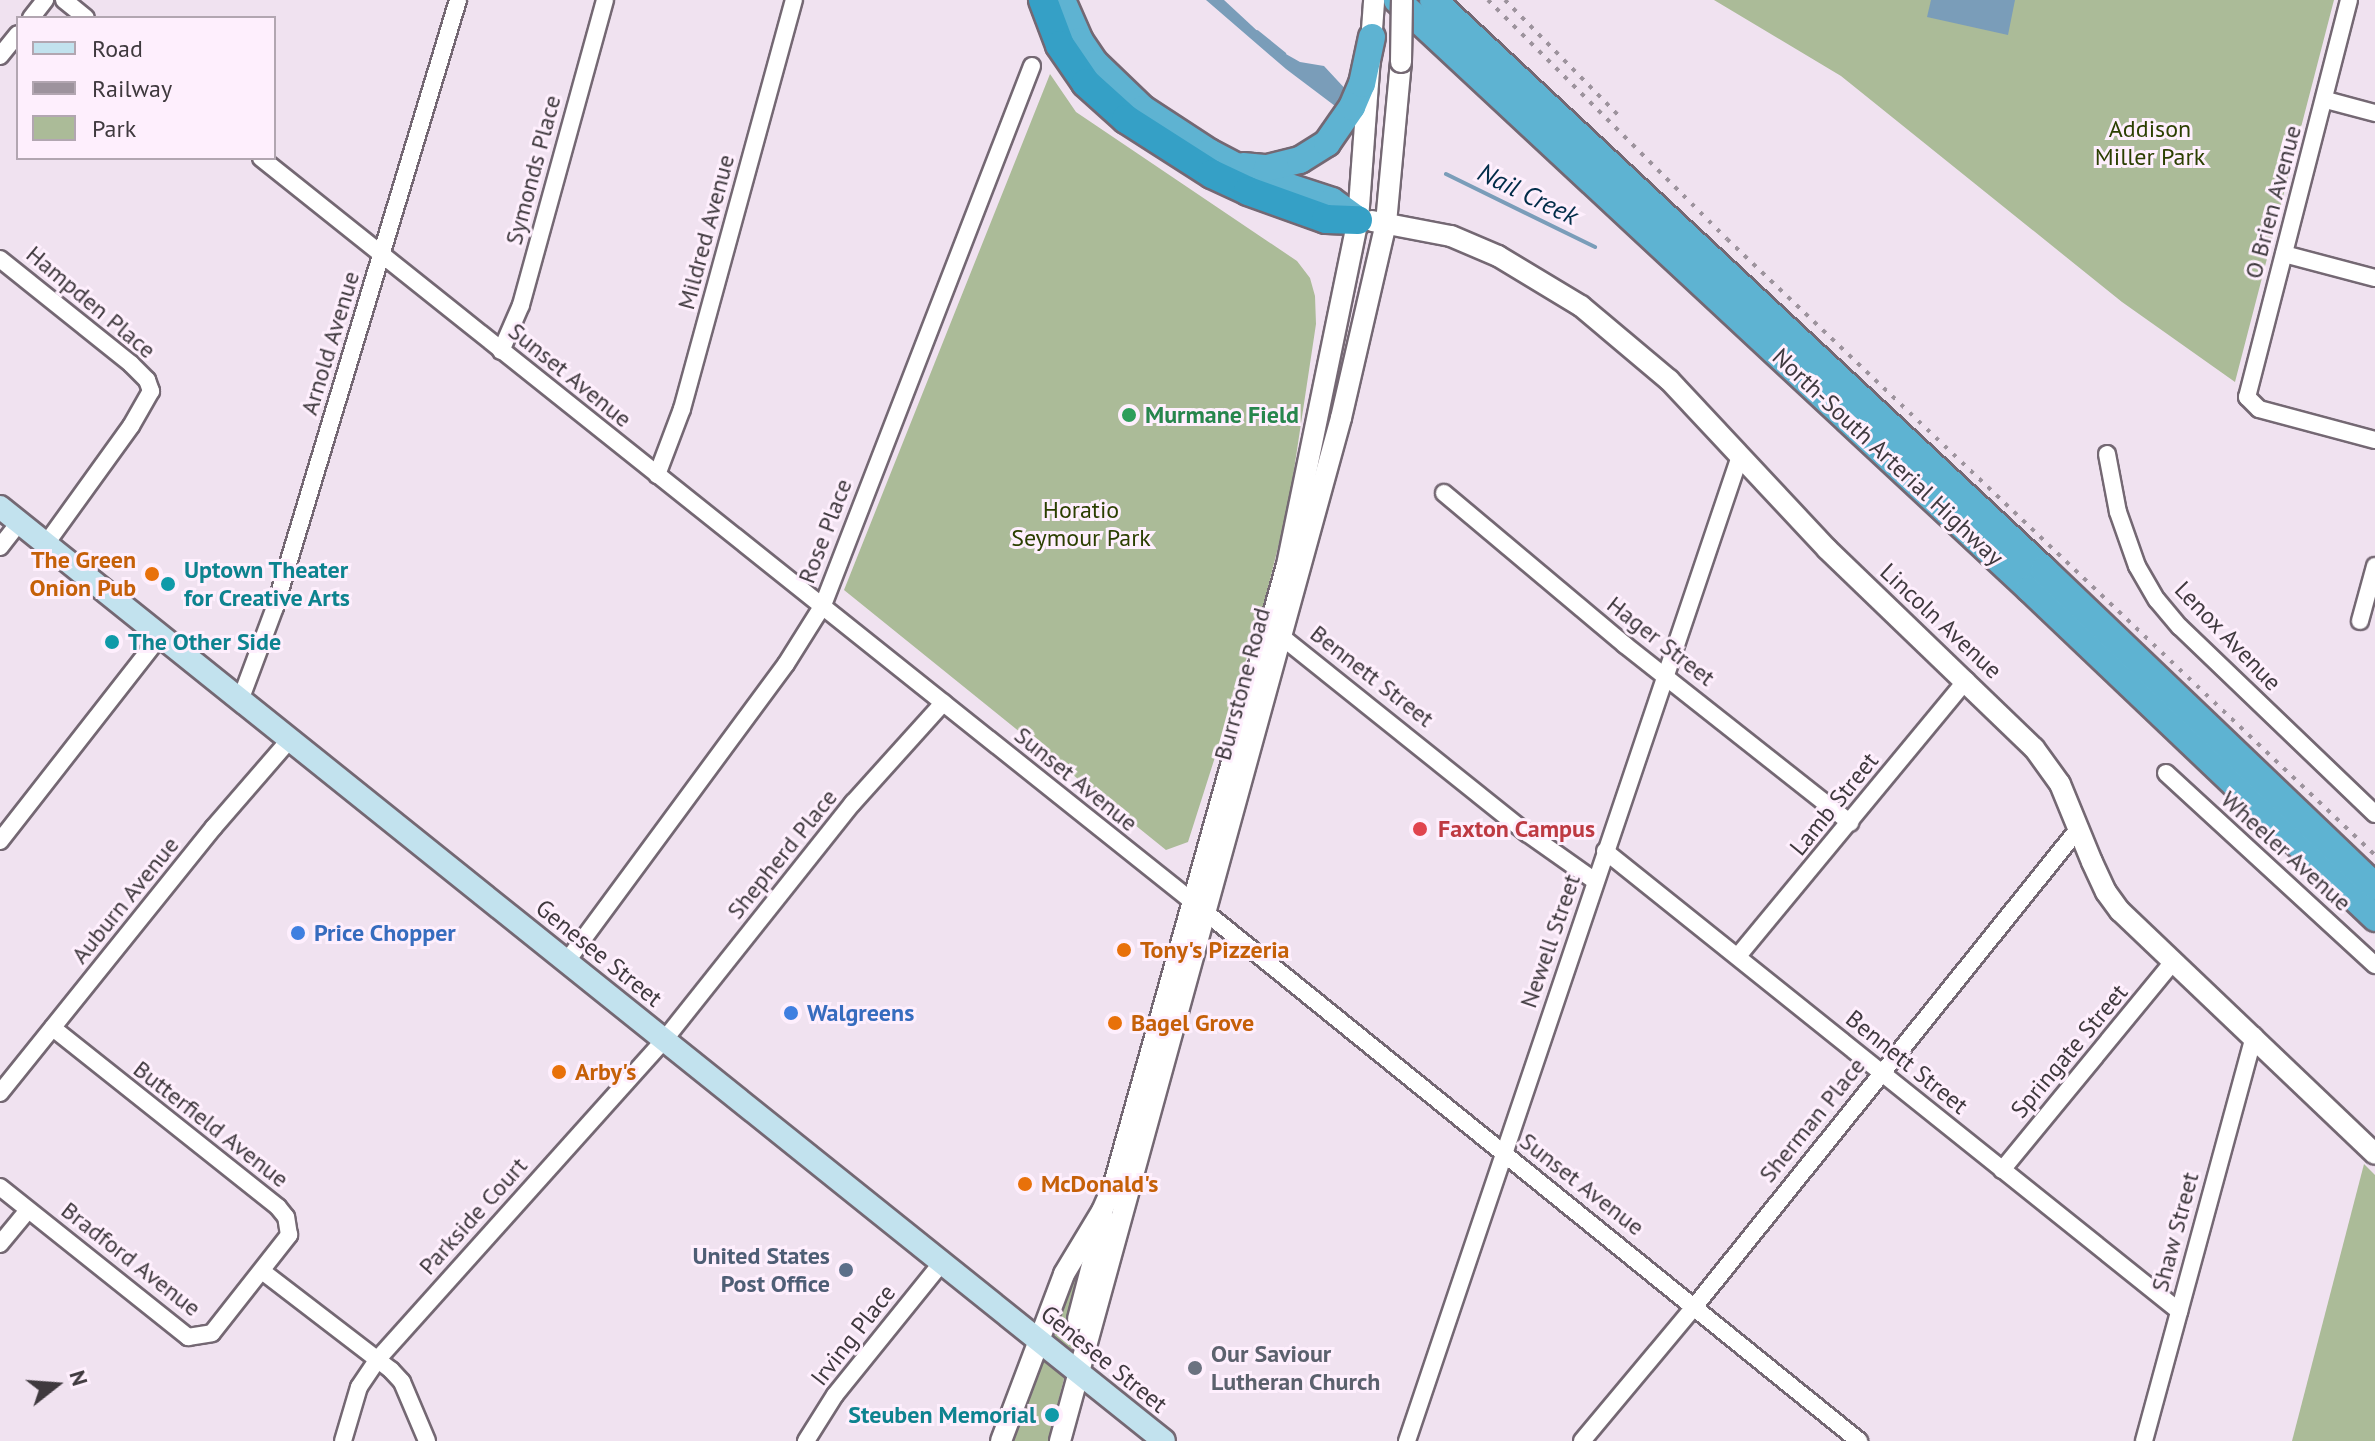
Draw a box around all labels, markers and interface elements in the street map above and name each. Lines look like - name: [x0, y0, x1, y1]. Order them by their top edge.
- legend: [16, 16, 276, 160]
- text: Road: [92, 33, 143, 64]
- text: Railway: [92, 73, 172, 104]
- street label: Symonds Place: [499, 92, 567, 248]
- text: Park: [92, 113, 136, 144]
- park label: Addison Miller Park: [2095, 115, 2205, 171]
- street label: O Brien Avenue: [2239, 122, 2307, 282]
- street label: Mildred Avenue: [671, 151, 741, 313]
- water label: Nail Creek: [1473, 156, 1583, 232]
- street label: Hampden Place: [20, 240, 162, 364]
- street label: Arnold Avenue: [294, 267, 366, 419]
- street label: Sunset Avenue: [502, 316, 638, 434]
- street label: North-South Arterial Highway: [1766, 342, 2010, 572]
- place label: Murmane Field: [1145, 401, 1299, 429]
- marker: Murmane Field: [1120, 406, 1138, 424]
- street label: Rose Place: [792, 475, 858, 587]
- park label: Horatio Seymour Park: [1011, 496, 1151, 552]
- place label: The Green Onion Pub: [30, 546, 136, 602]
- place label: Uptown Theater for Creative Arts: [184, 556, 351, 612]
- street label: Lincoln Avenue: [1874, 557, 2008, 685]
- marker: The Green Onion Pub: [143, 565, 161, 583]
- marker: Uptown Theater for Creative Arts: [159, 575, 177, 593]
- street label: Lenox Avenue: [2168, 575, 2288, 697]
- street label: Hager Street: [1601, 590, 1721, 692]
- street label: Burrstone Road: [1208, 605, 1276, 763]
- street label: Bennett Street: [1305, 619, 1439, 733]
- place label: The Other Side: [128, 628, 282, 656]
- marker: The Other Side: [103, 633, 121, 651]
- street label: Sunset Avenue: [1008, 720, 1144, 838]
- street label: Lamb Street: [1784, 747, 1884, 861]
- street label: Shepherd Place: [721, 783, 843, 925]
- street label: Wheeler Avenue: [2215, 785, 2357, 917]
- place label: Faxton Campus: [1438, 815, 1595, 843]
- marker: Faxton Campus: [1409, 818, 1431, 840]
- street label: Auburn Avenue: [65, 831, 185, 969]
- street label: Newell Street: [1514, 870, 1586, 1012]
- street label: Genesee Street: [530, 893, 668, 1013]
- place label: Price Chopper: [314, 919, 456, 947]
- marker: Price Chopper: [289, 924, 307, 942]
- place label: Tony's Pizzeria: [1140, 936, 1289, 964]
- marker: Tony's Pizzeria: [1115, 941, 1133, 959]
- street label: Springate Street: [2005, 978, 2133, 1124]
- place label: Walgreens: [807, 999, 914, 1027]
- marker: Walgreens: [782, 1004, 800, 1022]
- street label: Bennett Street: [1840, 1004, 1974, 1120]
- place label: Bagel Grove: [1131, 1009, 1254, 1037]
- marker: Bagel Grove: [1106, 1014, 1124, 1032]
- street label: Sherman Place: [1753, 1052, 1871, 1188]
- street label: Butterfield Avenue: [127, 1054, 295, 1194]
- place label: Arby's: [575, 1058, 636, 1086]
- marker: Arby's: [550, 1063, 568, 1081]
- street label: Sunset Avenue: [1514, 1126, 1650, 1242]
- street label: Parkside Court: [413, 1151, 533, 1281]
- street label: Shaw Street: [2145, 1169, 2205, 1295]
- place label: McDonald's: [1041, 1170, 1158, 1198]
- marker: McDonald's: [1016, 1175, 1034, 1193]
- street label: Bradford Avenue: [55, 1195, 207, 1323]
- place label: United States Post Office: [692, 1242, 830, 1298]
- marker: United States Post Office: [837, 1261, 855, 1279]
- street label: Irving Place: [805, 1279, 901, 1391]
- street label: Genesee Street: [1035, 1299, 1173, 1419]
- place label: Our Saviour Lutheran Church: [1211, 1340, 1381, 1396]
- north arrow: [16, 1345, 96, 1425]
- marker: Our Saviour Lutheran Church: [1186, 1359, 1204, 1377]
- text: N: [63, 1367, 94, 1389]
- place label: Steuben Memorial: [848, 1401, 1036, 1429]
- marker: Steuben Memorial: [1043, 1406, 1061, 1424]

